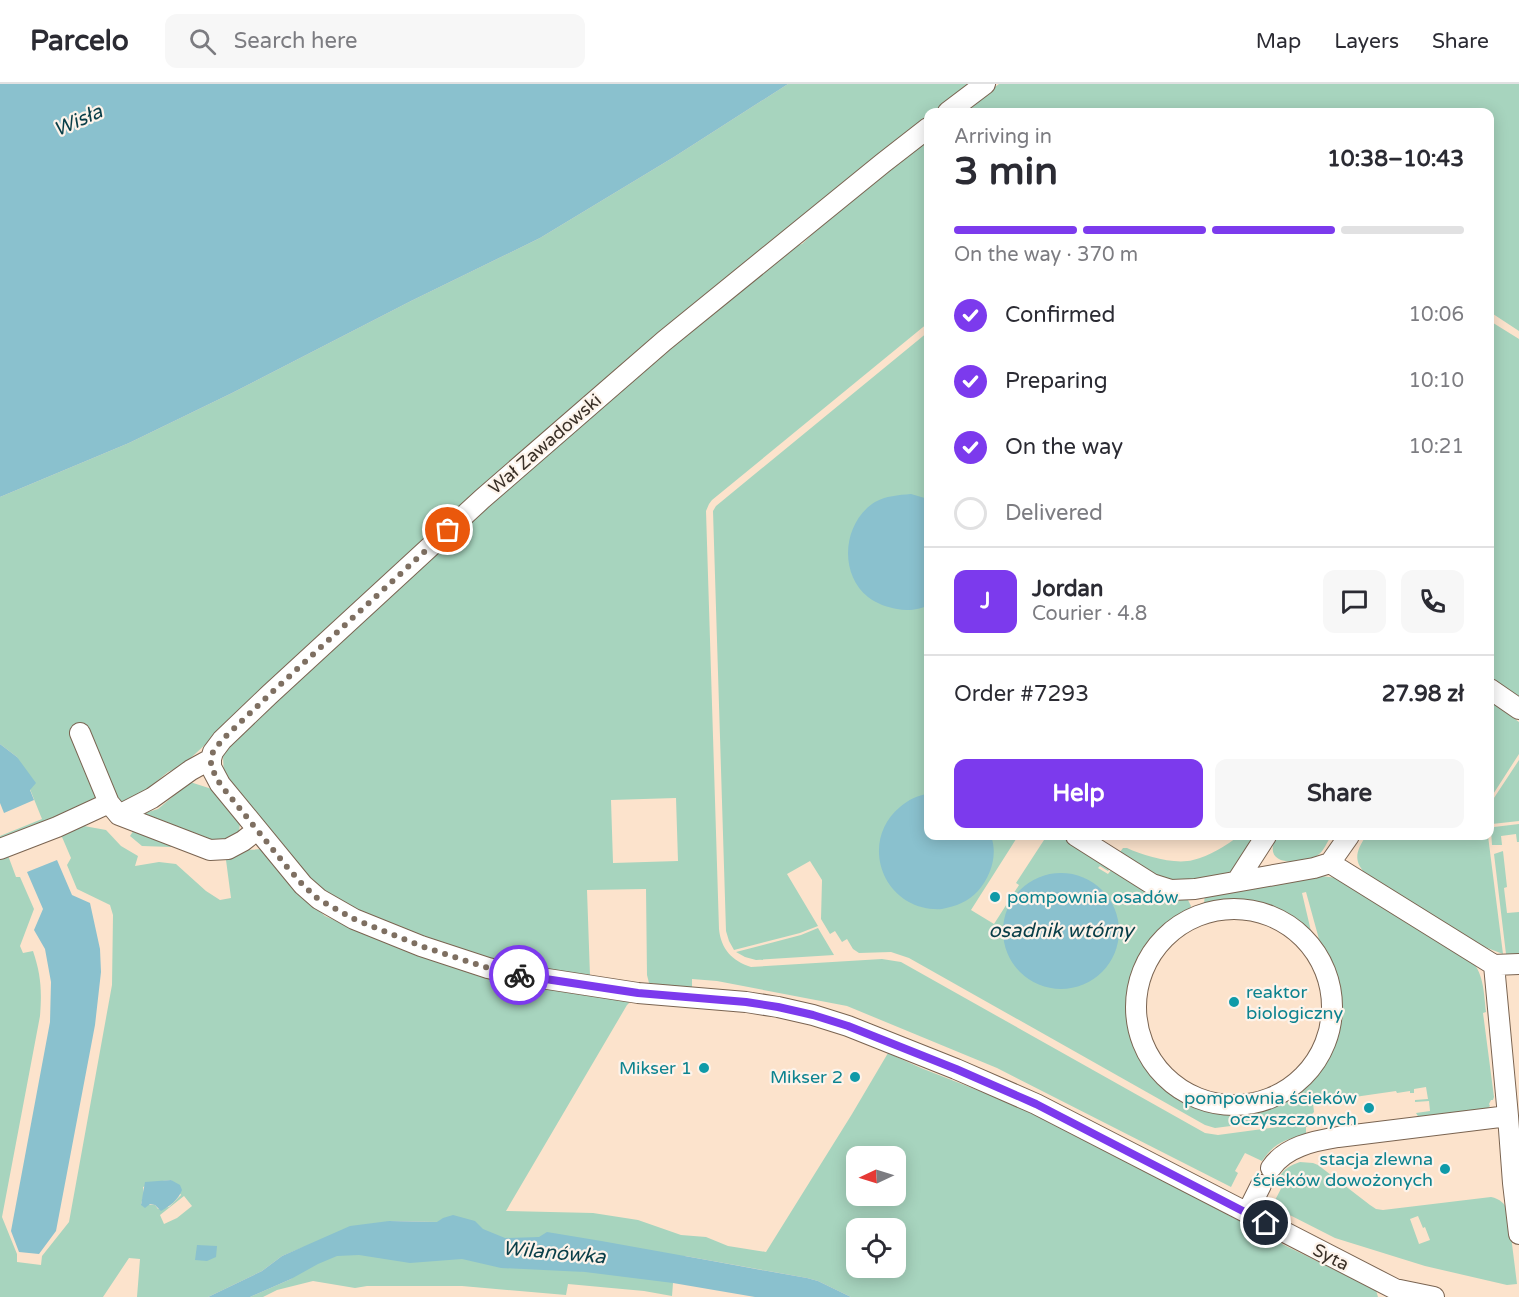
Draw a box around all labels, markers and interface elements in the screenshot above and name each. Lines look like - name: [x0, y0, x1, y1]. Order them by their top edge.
- search box: [165, 14, 585, 68]
- text: Parcelo: [30, 24, 129, 58]
- icon: search: [186, 25, 219, 58]
- text: Search here: [234, 28, 358, 54]
- text: Map: [1256, 29, 1301, 54]
- text: Layers: [1334, 29, 1399, 54]
- text: Share: [1432, 29, 1489, 54]
- water label: Wisła: [50, 99, 107, 142]
- text: Arriving in: [954, 125, 1052, 149]
- text: 10:38–10:43: [1327, 146, 1464, 172]
- text: 3 min: [954, 148, 1058, 195]
- text: On the way · 370 m: [954, 243, 1138, 267]
- icon: check: [954, 299, 987, 332]
- text: Confirmed: [1005, 302, 1115, 328]
- text: 10:06: [1409, 303, 1464, 327]
- icon: check: [954, 365, 987, 398]
- text: Preparing: [1005, 368, 1108, 394]
- text: 10:10: [1409, 369, 1464, 393]
- street label: Wał Zawadowski: [484, 389, 606, 499]
- icon: check: [954, 431, 987, 464]
- text: On the way: [1005, 434, 1123, 460]
- text: 10:21: [1409, 435, 1464, 459]
- text: Delivered: [1005, 500, 1103, 526]
- pin: [422, 504, 473, 555]
- icon: bag: [431, 513, 464, 546]
- button: chat: [1323, 570, 1386, 633]
- button: phone: [1401, 570, 1464, 633]
- text: Jordan: [1032, 576, 1103, 602]
- text: J: [980, 588, 991, 614]
- text: Courier · 4.8: [1032, 602, 1147, 626]
- text: Order #7293: [954, 681, 1089, 707]
- text: 27.98 zł: [1382, 681, 1464, 707]
- button: Help: [954, 759, 1203, 828]
- button: Share: [1215, 759, 1464, 828]
- place label: pompownia osadów: [1007, 886, 1179, 908]
- marker: pompownia osadów: [988, 890, 1002, 904]
- water label: osadnik wtórny: [988, 919, 1136, 943]
- courier: [489, 945, 549, 1005]
- icon: bike: [503, 959, 536, 992]
- place label: reaktor biologiczny: [1246, 981, 1343, 1024]
- marker: reaktor biologiczny: [1227, 995, 1241, 1009]
- place label: Mikser 1: [619, 1057, 692, 1079]
- marker: Mikser 1: [697, 1061, 711, 1075]
- place label: Mikser 2: [770, 1066, 843, 1088]
- marker: Mikser 2: [848, 1070, 862, 1084]
- place label: pompownia ścieków oczyszczonych: [1184, 1087, 1357, 1130]
- marker: pompownia ścieków oczyszczonych: [1362, 1101, 1376, 1115]
- north arrow: [846, 1146, 906, 1206]
- map controls: [846, 1146, 906, 1278]
- place label: stacja zlewna ścieków dowożonych: [1253, 1148, 1433, 1191]
- marker: stacja zlewna ścieków dowożonych: [1438, 1162, 1452, 1176]
- pin: [1240, 1197, 1291, 1248]
- icon: home: [1249, 1206, 1282, 1239]
- button: locate: [846, 1218, 906, 1278]
- water label: Wilanówka: [502, 1237, 607, 1270]
- street label: Syta: [1309, 1239, 1353, 1275]

